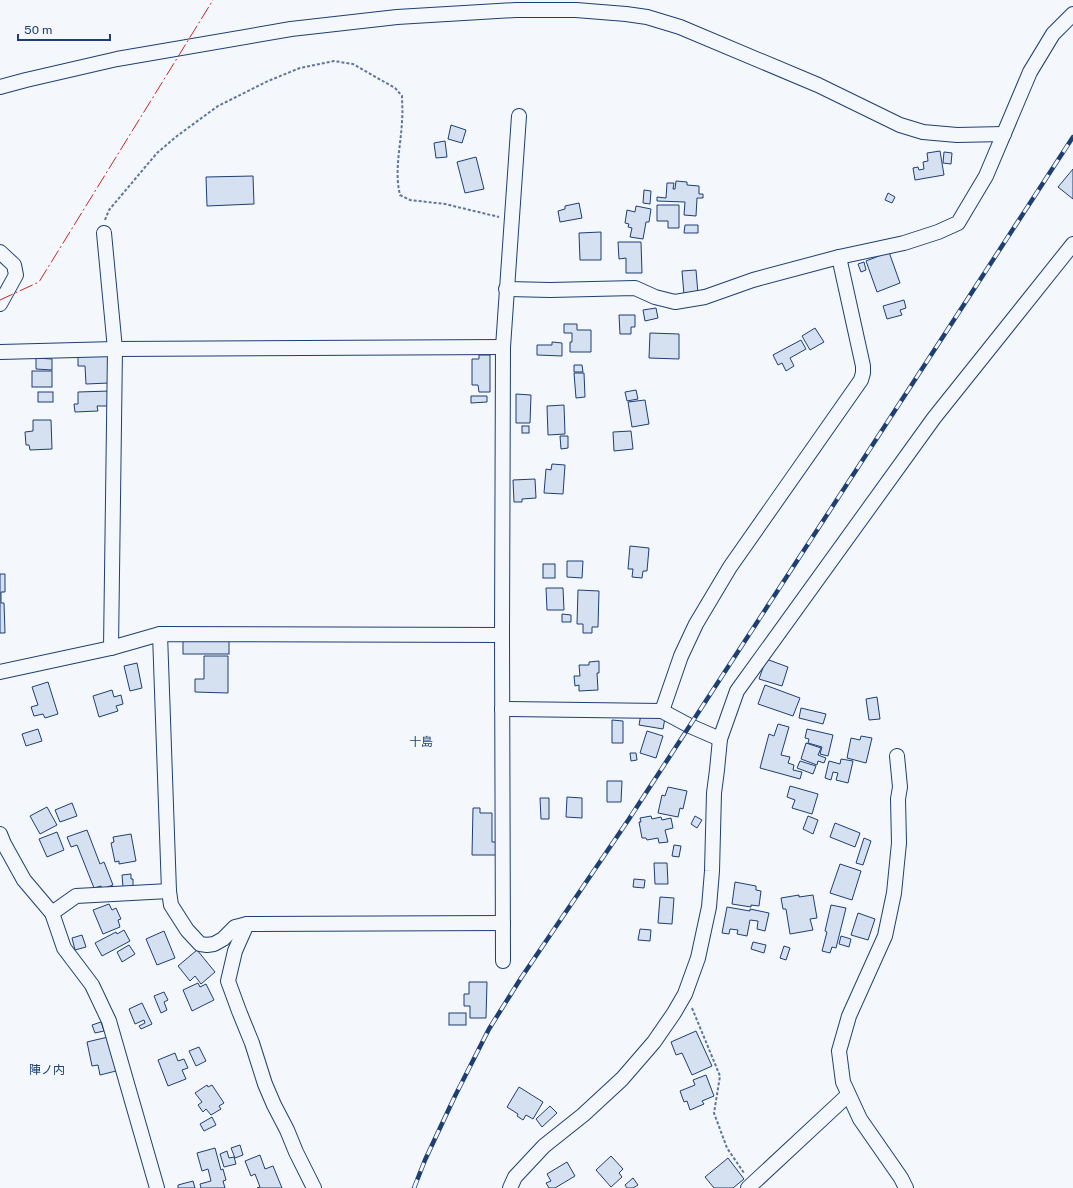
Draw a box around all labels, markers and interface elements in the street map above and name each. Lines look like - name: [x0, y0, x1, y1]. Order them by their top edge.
- scale bar: [18, 16, 110, 42]
- text: 50 m: [24, 23, 52, 37]
- district label: 十島: [409, 735, 433, 749]
- district label: 陣ノ内: [29, 1063, 65, 1077]

